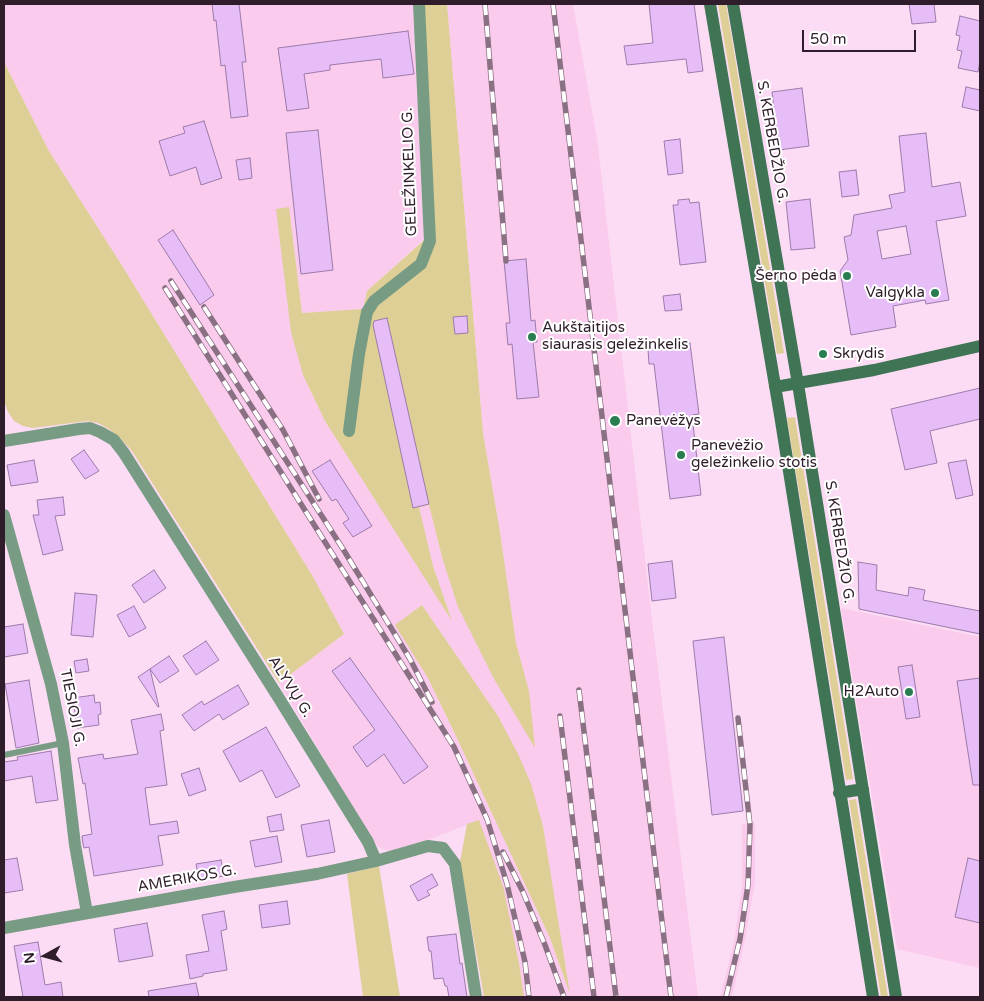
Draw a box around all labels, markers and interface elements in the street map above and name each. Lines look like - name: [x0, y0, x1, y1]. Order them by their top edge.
- scale bar: [804, 20, 918, 52]
- text: 50 m: [810, 30, 847, 48]
- street label: S. KERBEDŽIO G.: [752, 80, 792, 204]
- street label: GELEŽINKELIO G.: [399, 107, 421, 237]
- place label: Šerno pėda: [756, 267, 837, 285]
- marker: Šerno pėda: [841, 270, 853, 282]
- place label: Valgykla: [865, 284, 925, 302]
- marker: Valgykla: [929, 287, 941, 299]
- place label: Aukštaitijos siaurasis geležinkelis: [542, 319, 688, 354]
- marker: Aukštaitijos siaurasis geležinkelis: [526, 331, 538, 343]
- place label: Skrydis: [833, 345, 884, 363]
- marker: Skrydis: [817, 348, 829, 360]
- place label: Panevėžys: [626, 412, 701, 430]
- marker: Panevėžys: [608, 414, 622, 428]
- place label: Panevėžio geležinkelio stotis: [691, 437, 817, 472]
- marker: Panevėžio geležinkelio stotis: [675, 449, 687, 461]
- street label: S. KERBEDŽIO G.: [820, 479, 858, 605]
- street label: ALYVŲ G.: [264, 653, 316, 721]
- street label: TIESIOJI G.: [56, 668, 88, 748]
- place label: H2Auto: [843, 683, 899, 701]
- marker: H2Auto: [903, 686, 915, 698]
- street label: AMERIKOS G.: [136, 861, 238, 897]
- north arrow: [20, 931, 70, 981]
- text: N: [20, 951, 39, 965]

